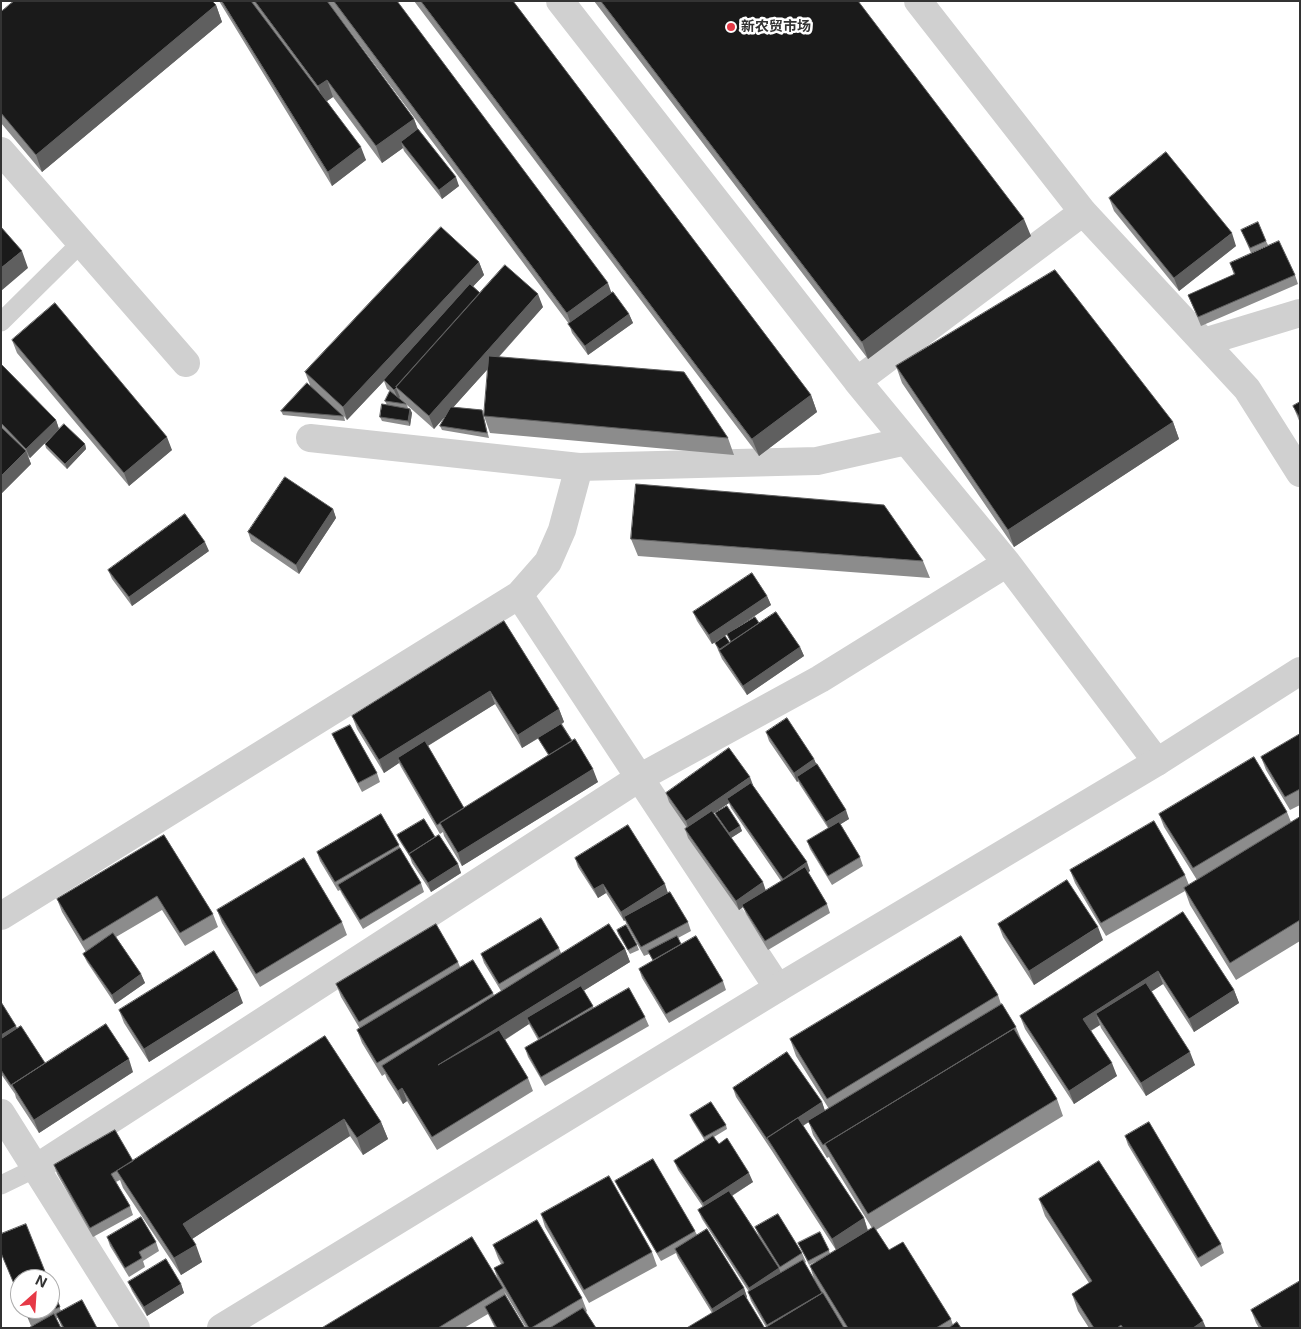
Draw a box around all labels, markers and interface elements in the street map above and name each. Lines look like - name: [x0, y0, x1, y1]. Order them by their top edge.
- place label: 新农贸市场: [741, 19, 811, 35]
- marker: 新农贸市场: [725, 21, 737, 33]
- north arrow: [10, 1269, 60, 1319]
- text: N: [33, 1271, 50, 1291]

